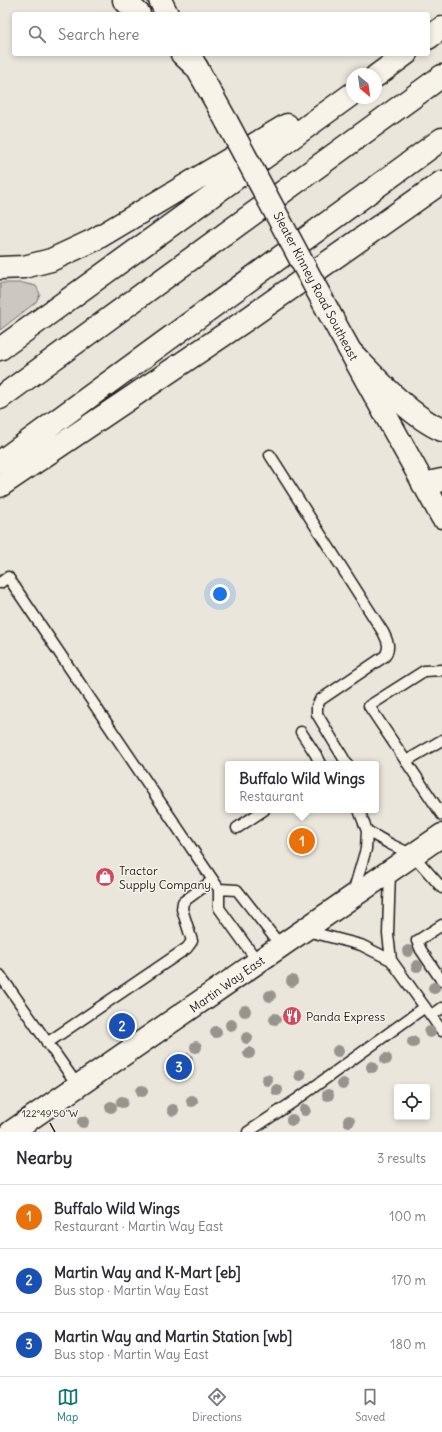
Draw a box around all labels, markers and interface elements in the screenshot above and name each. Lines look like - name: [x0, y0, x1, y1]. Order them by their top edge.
- search box: [12, 12, 430, 56]
- icon: search: [26, 23, 48, 45]
- text: Search here: [58, 25, 139, 44]
- north arrow: [346, 68, 382, 104]
- street label: Sleater Kinney Road Southeast: [270, 209, 362, 363]
- your location: [210, 584, 230, 604]
- popup: [225, 761, 379, 813]
- text: Buffalo Wild Wings: [239, 769, 365, 788]
- text: Restaurant: [239, 788, 304, 805]
- pin: 1: [289, 826, 315, 856]
- place label: Tractor Supply Company: [119, 863, 211, 892]
- shop icon: Tractor Supply Company: [94, 866, 116, 888]
- street label: Martin Way East: [187, 953, 267, 1015]
- restaurant icon: Panda Express: [281, 1005, 303, 1027]
- place label: Panda Express: [306, 1009, 385, 1024]
- pin: 2: [109, 1011, 135, 1041]
- pin: 3: [166, 1052, 192, 1082]
- map controls: [394, 1084, 430, 1120]
- button: locate: [394, 1084, 430, 1120]
- text: 122°49'50"W: [22, 1107, 78, 1120]
- text: Nearby: [16, 1147, 72, 1169]
- text: 3 results: [377, 1150, 426, 1167]
- text: Buffalo Wild Wings: [54, 1199, 180, 1218]
- text: 1: [26, 1208, 32, 1225]
- text: 100 m: [389, 1208, 426, 1225]
- text: Restaurant · Martin Way East: [54, 1218, 223, 1235]
- text: Martin Way and K-Mart [eb]: [54, 1263, 241, 1282]
- text: 2: [25, 1272, 33, 1289]
- text: 170 m: [391, 1272, 426, 1289]
- text: Bus stop · Martin Way East: [54, 1282, 209, 1299]
- text: Martin Way and Martin Station [wb]: [54, 1327, 292, 1346]
- text: 3: [25, 1336, 33, 1353]
- text: 180 m: [390, 1336, 426, 1353]
- text: Bus stop · Martin Way East: [54, 1346, 209, 1363]
- tab: Map: [57, 1386, 79, 1424]
- tab: Directions: [192, 1386, 242, 1424]
- tab: Saved: [355, 1386, 385, 1424]

